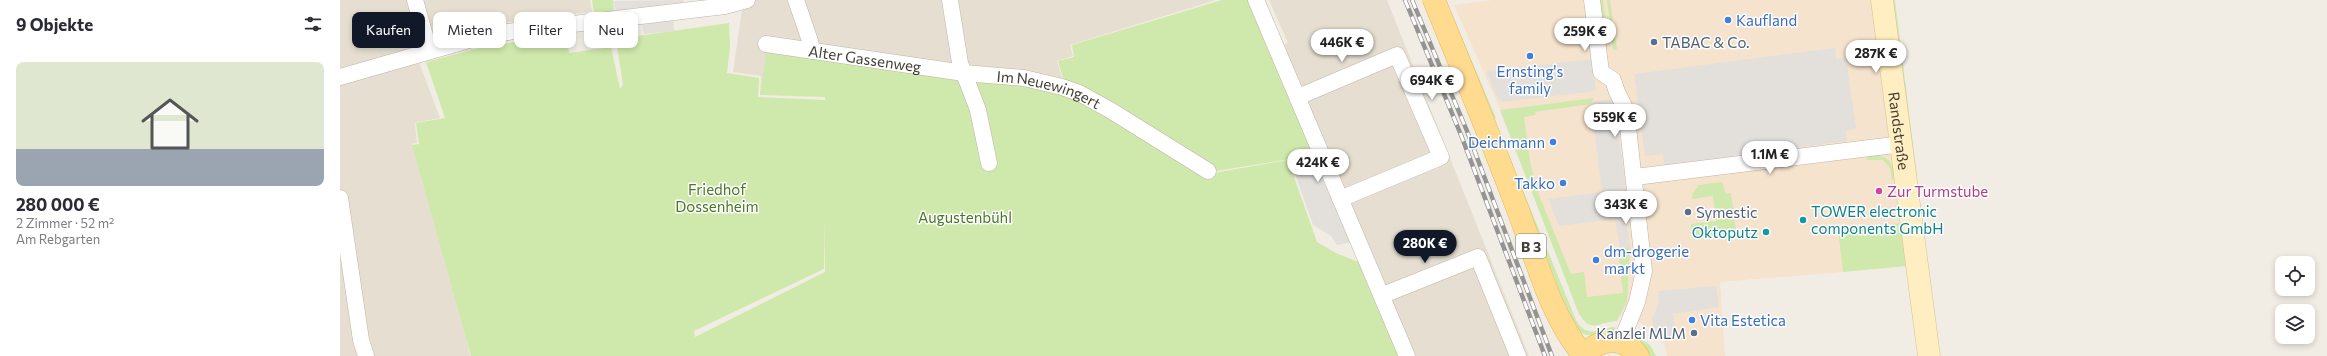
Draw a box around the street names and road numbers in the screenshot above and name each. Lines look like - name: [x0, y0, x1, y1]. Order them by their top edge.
- street label: Alter Gassenweg: [807, 41, 922, 76]
- street label: Im Neuewingert: [996, 67, 1104, 112]
- street label: Randstraße: [1885, 91, 1913, 171]
- road number: B 3: [1516, 234, 1546, 258]

